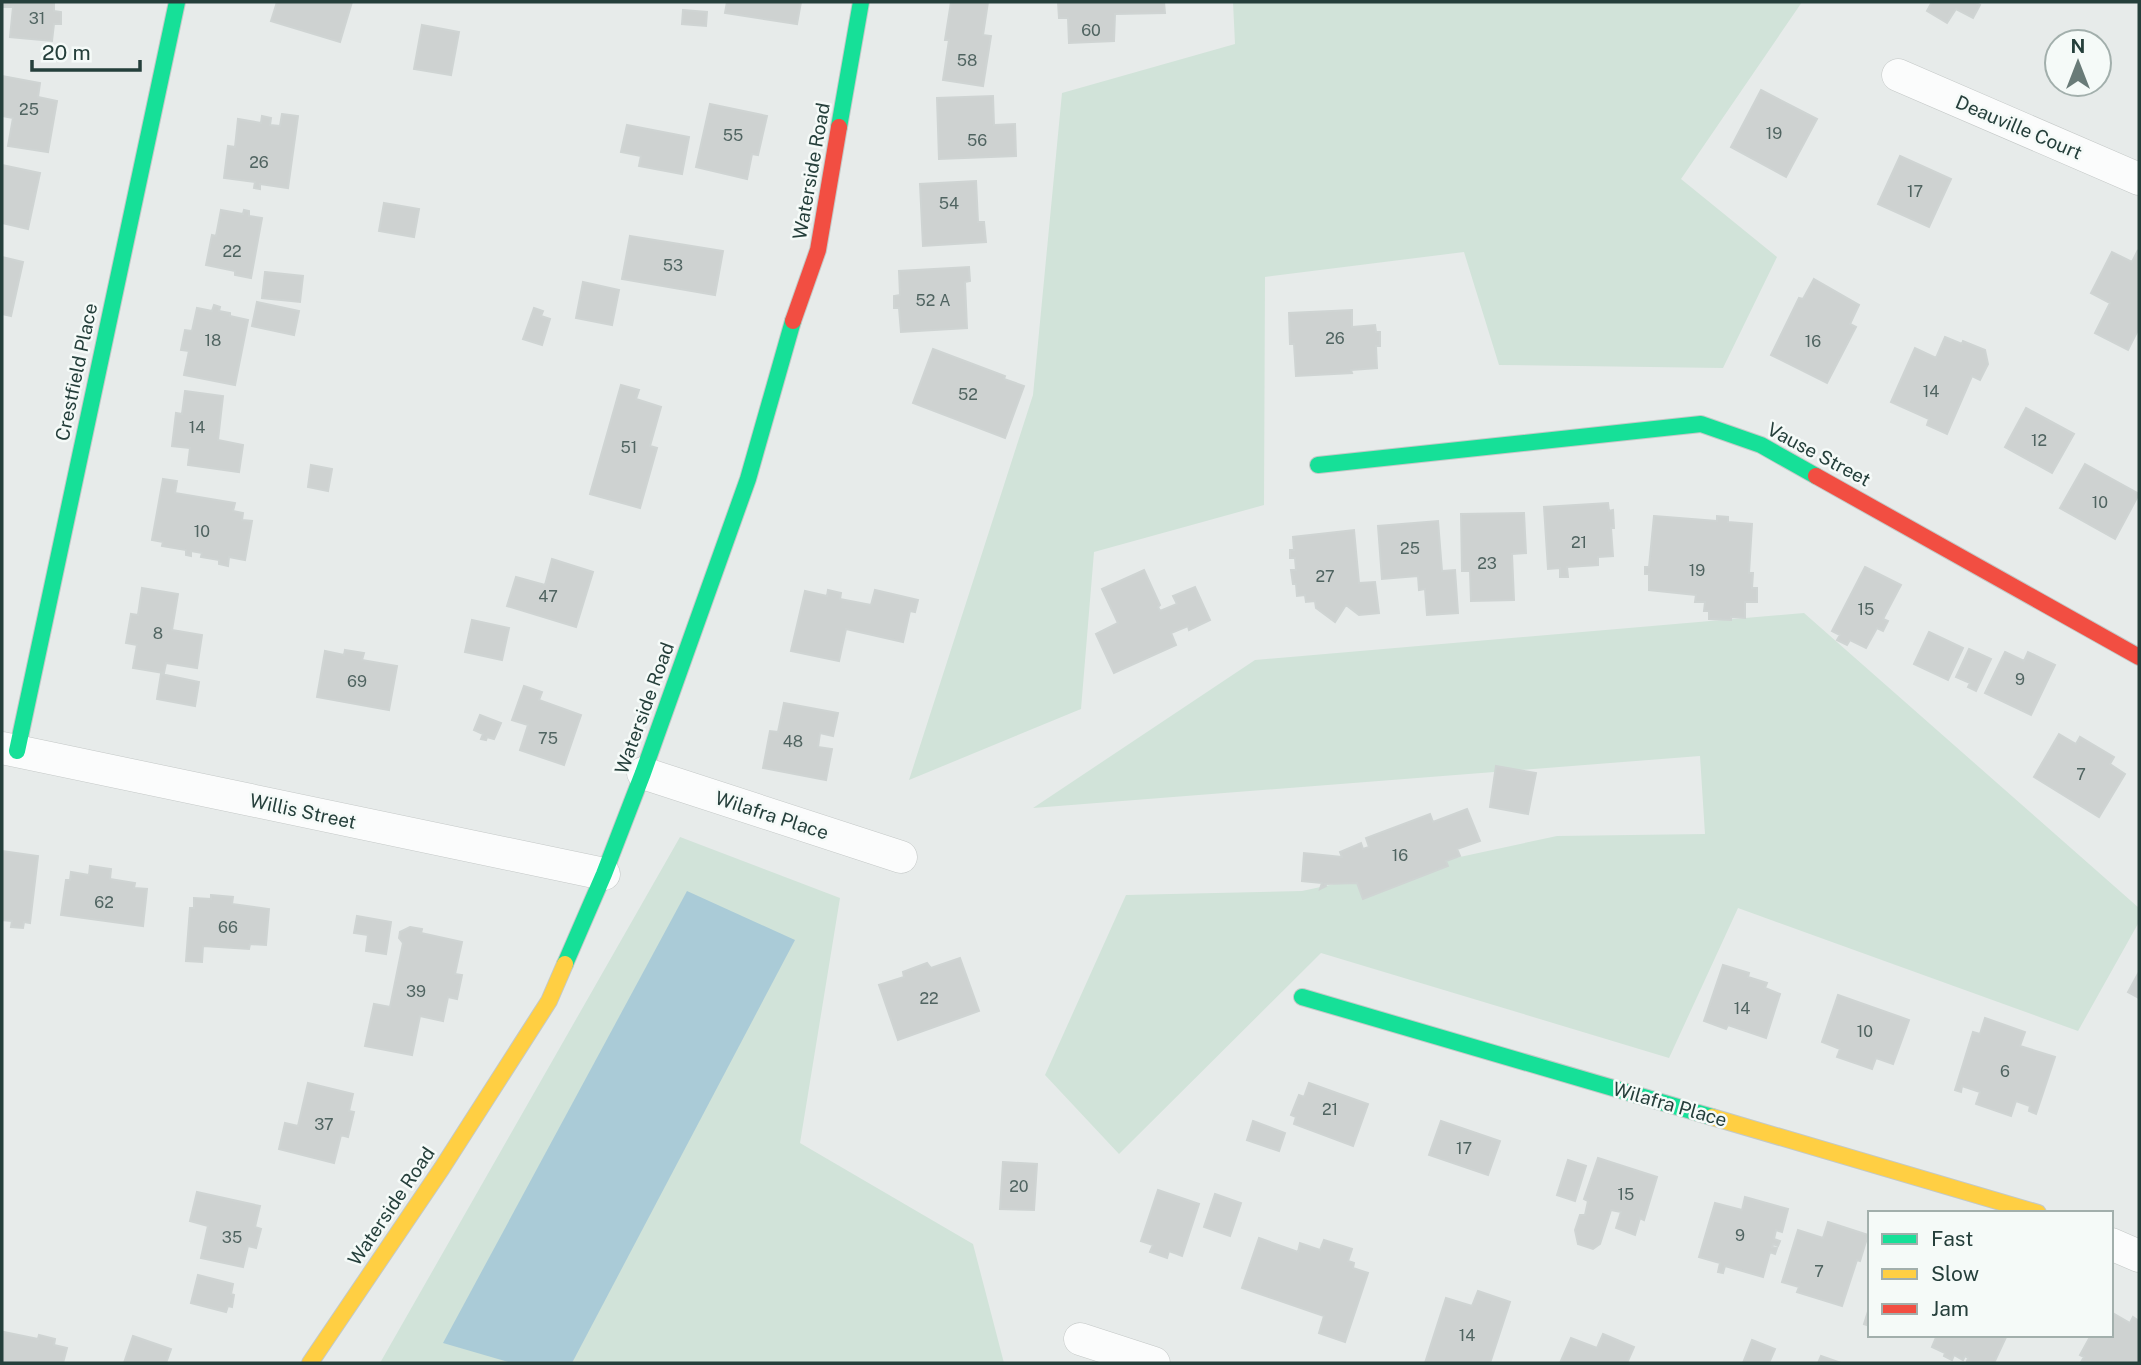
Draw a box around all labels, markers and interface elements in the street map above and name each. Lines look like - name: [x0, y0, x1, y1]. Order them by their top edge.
- house number: 31: [29, 9, 45, 28]
- house number: 60: [1081, 21, 1101, 40]
- scale bar: [32, 28, 140, 72]
- north arrow: [2043, 28, 2113, 98]
- text: N: [2071, 35, 2085, 57]
- text: 20 m: [42, 40, 91, 65]
- house number: 58: [957, 51, 977, 70]
- street label: Deauville Court: [1952, 90, 2086, 164]
- house number: 25: [19, 100, 39, 119]
- street label: Waterside Road: [788, 101, 834, 241]
- house number: 19: [1766, 124, 1782, 143]
- house number: 55: [723, 126, 743, 145]
- house number: 56: [967, 131, 987, 150]
- house number: 26: [249, 153, 269, 172]
- house number: 17: [1907, 182, 1923, 201]
- house number: 54: [939, 194, 959, 213]
- house number: 22: [222, 242, 242, 261]
- house number: 53: [663, 256, 683, 275]
- house number: 52 A: [915, 291, 951, 310]
- street label: Crestfield Place: [51, 301, 101, 443]
- house number: 26: [1325, 329, 1345, 348]
- house number: 18: [205, 331, 221, 350]
- house number: 16: [1805, 332, 1821, 351]
- house number: 14: [1923, 382, 1939, 401]
- house number: 52: [958, 385, 978, 404]
- house number: 14: [189, 418, 205, 437]
- street label: Vause Street: [1764, 418, 1874, 490]
- house number: 12: [2031, 431, 2047, 450]
- house number: 51: [621, 438, 637, 457]
- house number: 10: [2092, 493, 2108, 512]
- house number: 10: [194, 522, 210, 541]
- house number: 21: [1571, 533, 1587, 552]
- house number: 25: [1400, 539, 1420, 558]
- house number: 23: [1477, 554, 1497, 573]
- house number: 19: [1689, 561, 1705, 580]
- house number: 27: [1315, 567, 1335, 586]
- house number: 47: [538, 587, 558, 606]
- house number: 15: [1858, 600, 1874, 619]
- house number: 8: [153, 624, 163, 643]
- street label: Waterside Road: [610, 639, 678, 777]
- house number: 9: [2015, 670, 2025, 689]
- house number: 69: [347, 672, 367, 691]
- house number: 75: [538, 729, 558, 748]
- house number: 48: [783, 732, 803, 751]
- house number: 7: [2076, 765, 2086, 784]
- street label: Wilafra Place: [713, 786, 831, 844]
- street label: Willis Street: [248, 789, 358, 833]
- house number: 16: [1392, 846, 1408, 865]
- house number: 62: [94, 893, 114, 912]
- house number: 66: [218, 918, 238, 937]
- house number: 39: [406, 982, 426, 1001]
- house number: 22: [919, 989, 939, 1008]
- house number: 14: [1734, 999, 1750, 1018]
- house number: 10: [1857, 1022, 1873, 1041]
- house number: 6: [2000, 1062, 2010, 1081]
- street label: Wilafra Place: [1610, 1077, 1730, 1131]
- house number: 21: [1322, 1100, 1338, 1119]
- house number: 37: [314, 1115, 334, 1134]
- house number: 17: [1456, 1139, 1472, 1158]
- street label: Waterside Road: [343, 1142, 439, 1270]
- house number: 20: [1009, 1177, 1029, 1196]
- house number: 15: [1618, 1185, 1634, 1204]
- legend: [1868, 1211, 2113, 1337]
- house number: 9: [1735, 1226, 1745, 1245]
- text: Fast: [1931, 1226, 1973, 1251]
- house number: 35: [222, 1228, 242, 1247]
- text: Slow: [1931, 1261, 1979, 1286]
- house number: 7: [1814, 1262, 1824, 1281]
- text: Jam: [1931, 1296, 1969, 1321]
- house number: 14: [1459, 1326, 1475, 1345]

